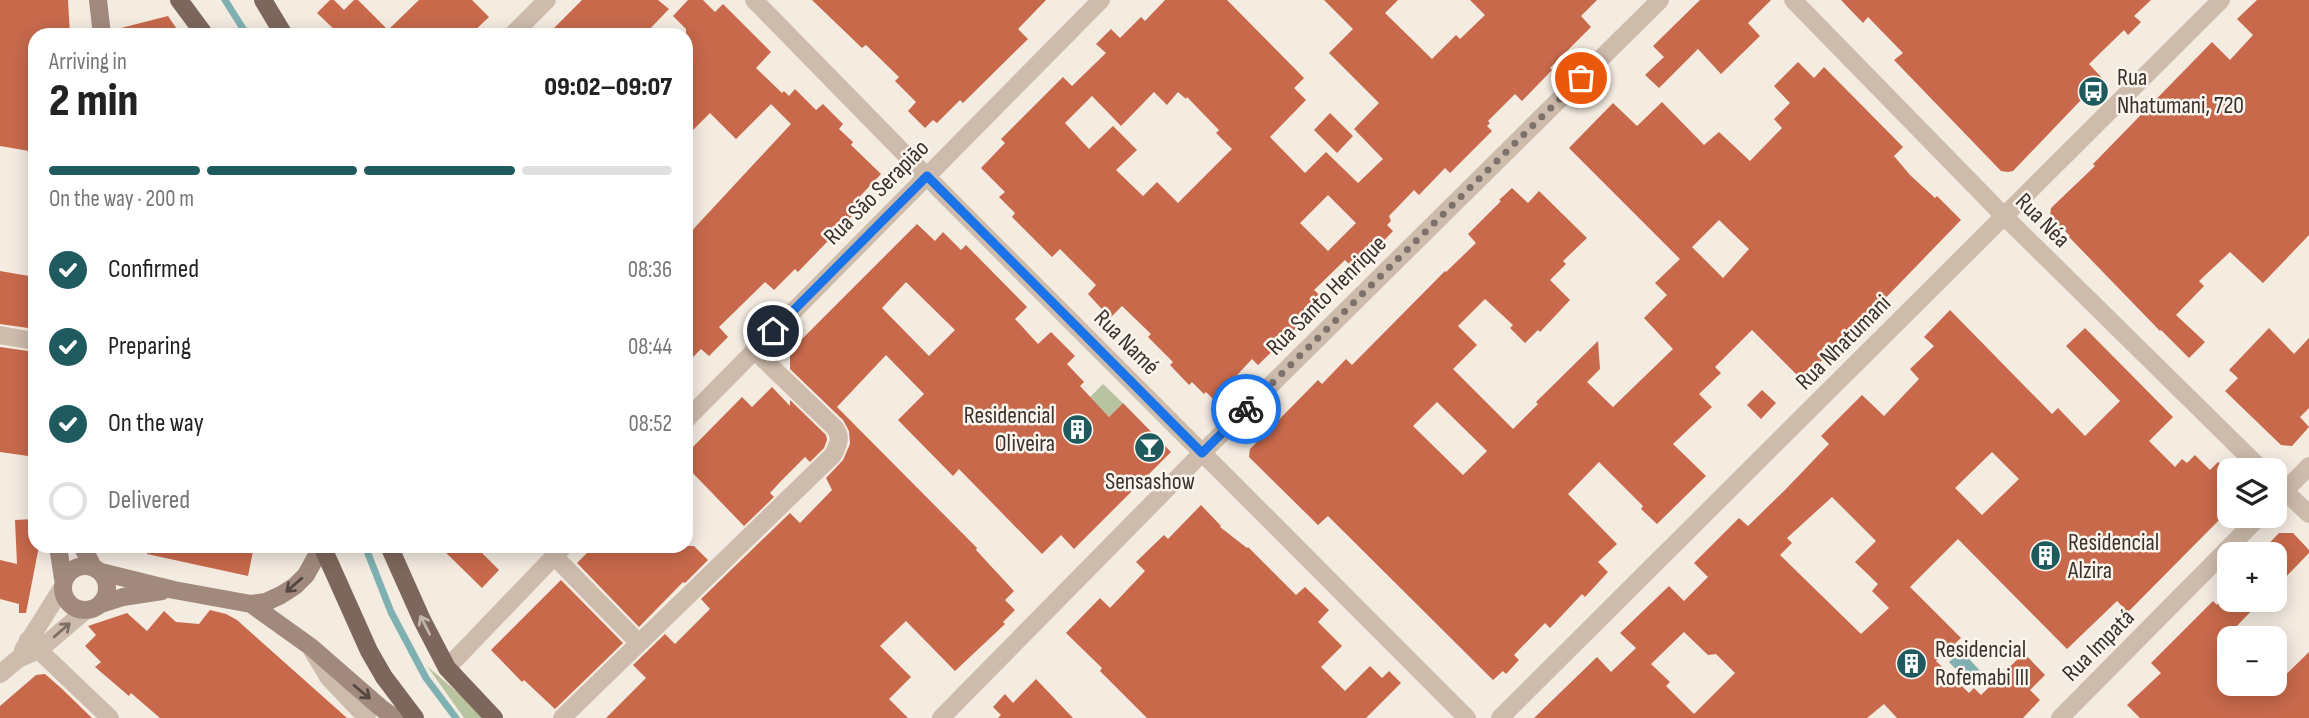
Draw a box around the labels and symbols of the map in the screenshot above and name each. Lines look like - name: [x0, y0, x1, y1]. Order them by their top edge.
- pin: [1551, 48, 1611, 108]
- place label: Rua Nhatumani, 720: [2117, 63, 2244, 120]
- bus stop icon: Rua Nhatumani, 720: [2077, 74, 2111, 108]
- street label: Rua São Serapião: [818, 134, 935, 251]
- street label: Rua Néa: [2009, 187, 2076, 254]
- street label: Rua Santo Henrique: [1260, 229, 1393, 362]
- street label: Rua Nhatumani: [1790, 289, 1897, 396]
- pin: [743, 301, 803, 361]
- street label: Rua Namé: [1088, 304, 1165, 381]
- courier: [1211, 374, 1281, 444]
- place label: Residencial Oliveira: [964, 401, 1055, 458]
- building icon: Residencial Oliveira: [1061, 412, 1095, 446]
- bar icon: Sensashow: [1133, 430, 1167, 464]
- place label: Sensashow: [1105, 467, 1195, 496]
- place label: Residencial Alzira: [2067, 528, 2159, 585]
- building icon: Residencial Alzira: [2028, 539, 2062, 573]
- one-way arrow: [285, 577, 303, 593]
- street label: Rua Impatá: [2056, 603, 2140, 687]
- one-way arrow: [417, 615, 431, 636]
- one-way arrow: [53, 622, 71, 638]
- place label: Residencial Rofemabi III: [1935, 635, 2029, 692]
- building icon: Residencial Rofemabi III: [1895, 646, 1929, 680]
- one-way arrow: [353, 684, 371, 700]

